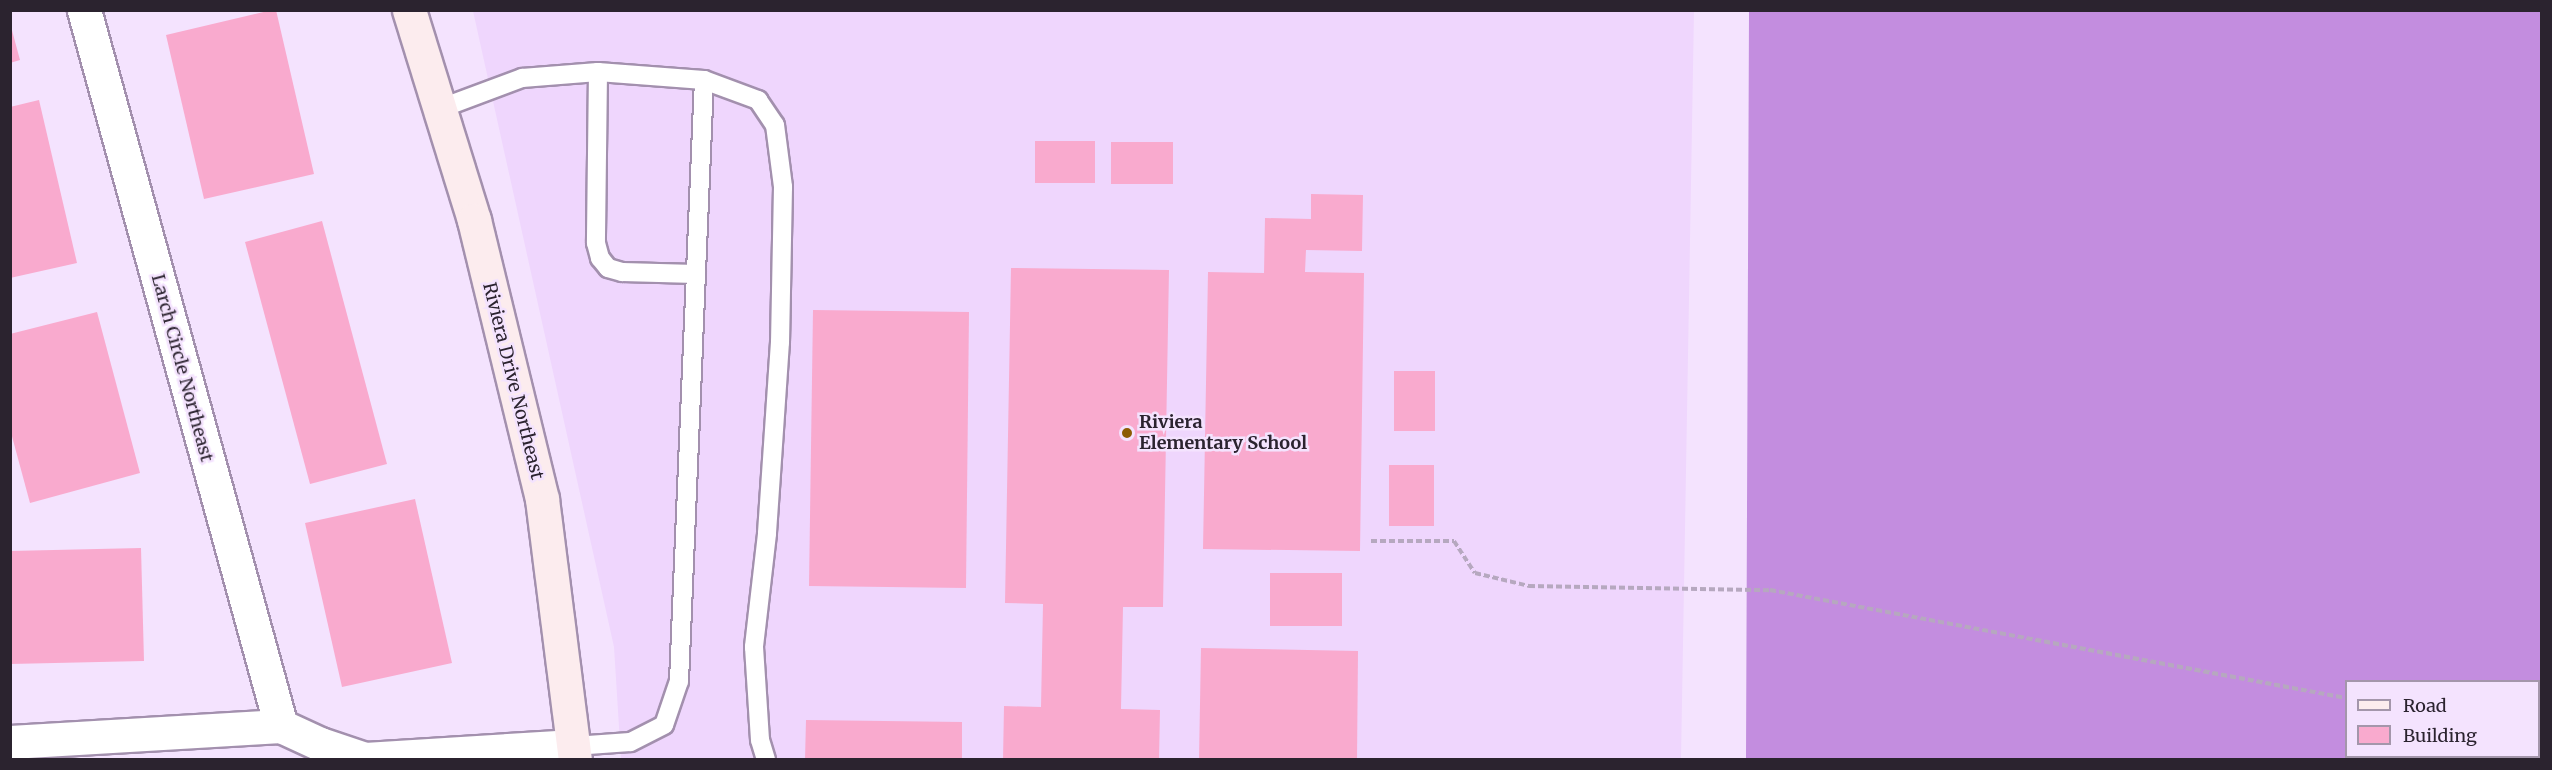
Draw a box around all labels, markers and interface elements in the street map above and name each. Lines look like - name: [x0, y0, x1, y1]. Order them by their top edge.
- street label: Larch Circle Northeast: [147, 272, 217, 464]
- street label: Riviera Drive Northeast: [478, 280, 548, 482]
- place label: Riviera Elementary School: [1139, 412, 1307, 454]
- marker: Riviera Elementary School: [1120, 426, 1134, 440]
- legend: [2345, 680, 2540, 758]
- text: Road: [2403, 694, 2447, 717]
- text: Building: [2403, 724, 2477, 747]

